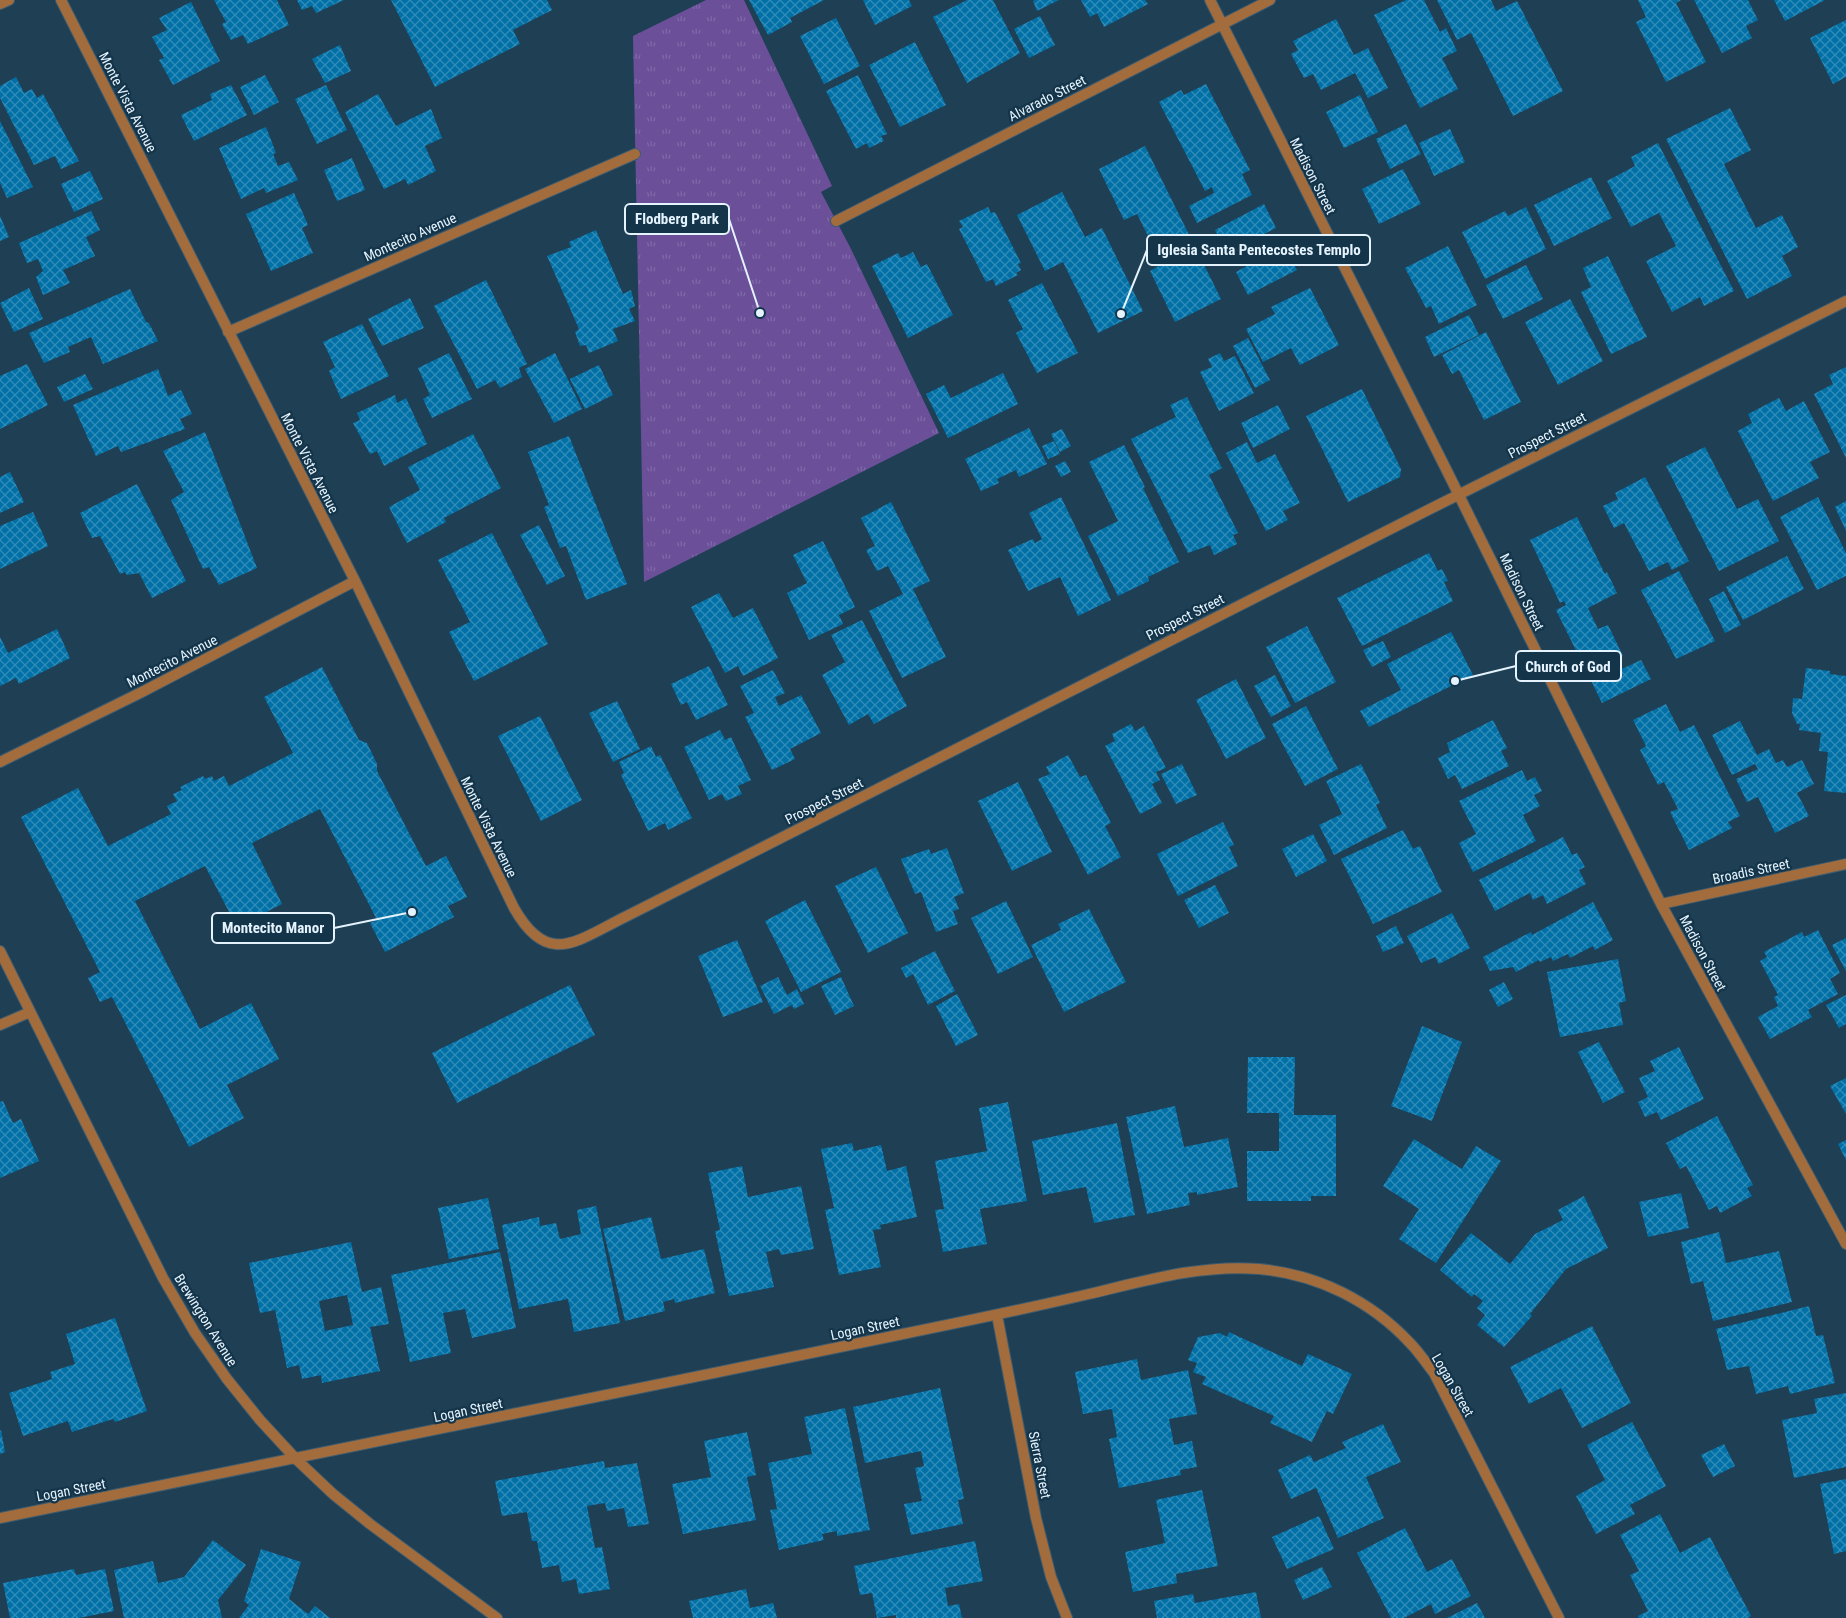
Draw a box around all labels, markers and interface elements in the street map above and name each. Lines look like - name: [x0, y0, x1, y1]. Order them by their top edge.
- street label: Monte Vista Avenue: [96, 49, 160, 155]
- street label: Alvarado Street: [1006, 72, 1088, 124]
- street label: Madison Street: [1287, 135, 1339, 217]
- callout: Flodberg Park: [625, 204, 729, 234]
- street label: Montecito Avenue: [361, 209, 459, 265]
- text: Flodberg Park: [635, 210, 720, 228]
- callout: Iglesia Santa Pentecostes Templo: [1147, 235, 1370, 265]
- text: Iglesia Santa Pentecostes Templo: [1157, 241, 1361, 259]
- street label: Prospect Street: [1505, 408, 1589, 462]
- street label: Monte Vista Avenue: [278, 410, 342, 516]
- street label: Madison Street: [1496, 551, 1548, 633]
- street label: Prospect Street: [1143, 590, 1227, 644]
- street label: Montecito Avenue: [124, 631, 220, 691]
- callout: Church of God: [1516, 651, 1621, 681]
- text: Church of God: [1525, 658, 1611, 676]
- street label: Monte Vista Avenue: [458, 774, 521, 880]
- street label: Prospect Street: [782, 774, 866, 828]
- street label: Broadis Street: [1711, 855, 1791, 887]
- street label: Madison Street: [1676, 912, 1730, 994]
- callout: Montecito Manor: [212, 913, 334, 943]
- text: Montecito Manor: [222, 919, 324, 937]
- street label: Brewington Avenue: [171, 1271, 241, 1369]
- street label: Logan Street: [829, 1313, 901, 1343]
- street label: Logan Street: [1429, 1351, 1477, 1419]
- street label: Logan Street: [432, 1395, 504, 1425]
- street label: Sierra Street: [1026, 1430, 1054, 1500]
- street label: Logan Street: [35, 1475, 107, 1505]

